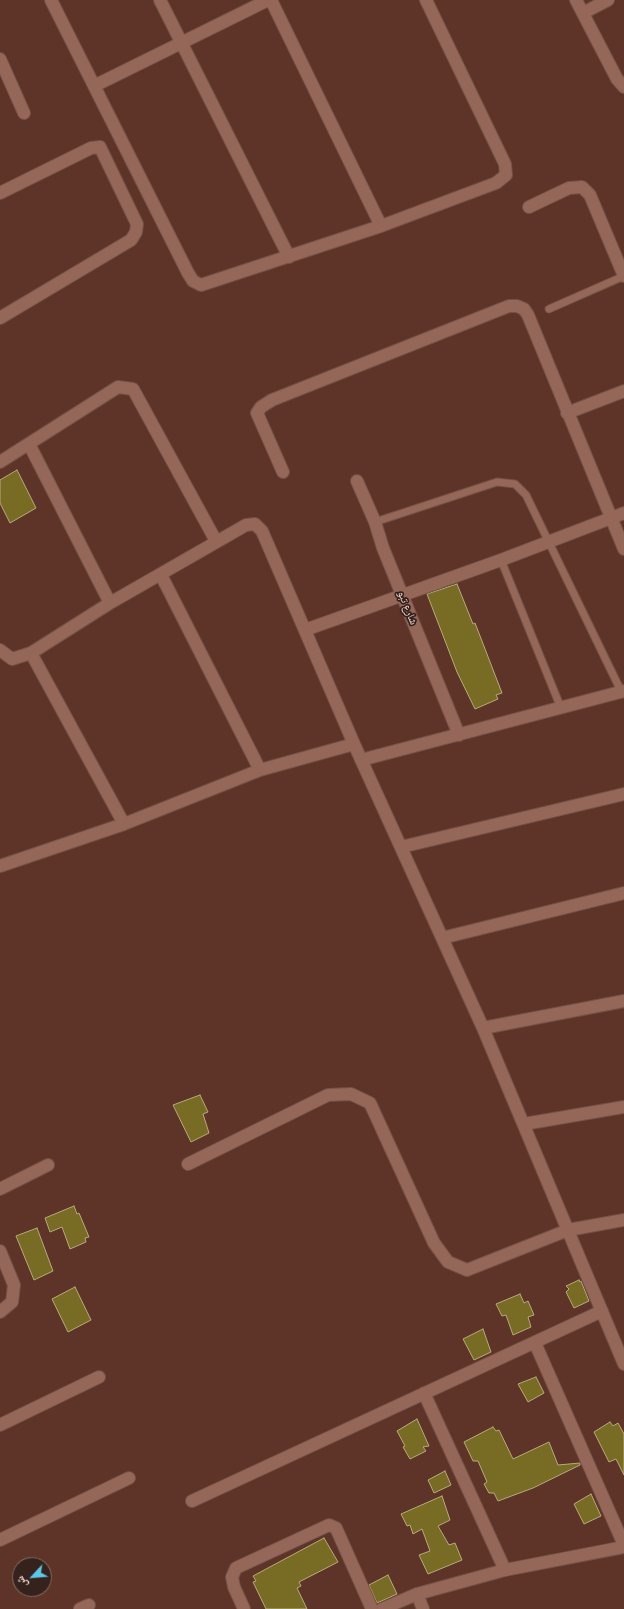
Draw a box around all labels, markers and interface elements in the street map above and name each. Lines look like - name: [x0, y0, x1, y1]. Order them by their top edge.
- street label: شارع تبو: [394, 589, 420, 627]
- north arrow: [12, 1557, 52, 1597]
- text: ش: [13, 1574, 30, 1590]

